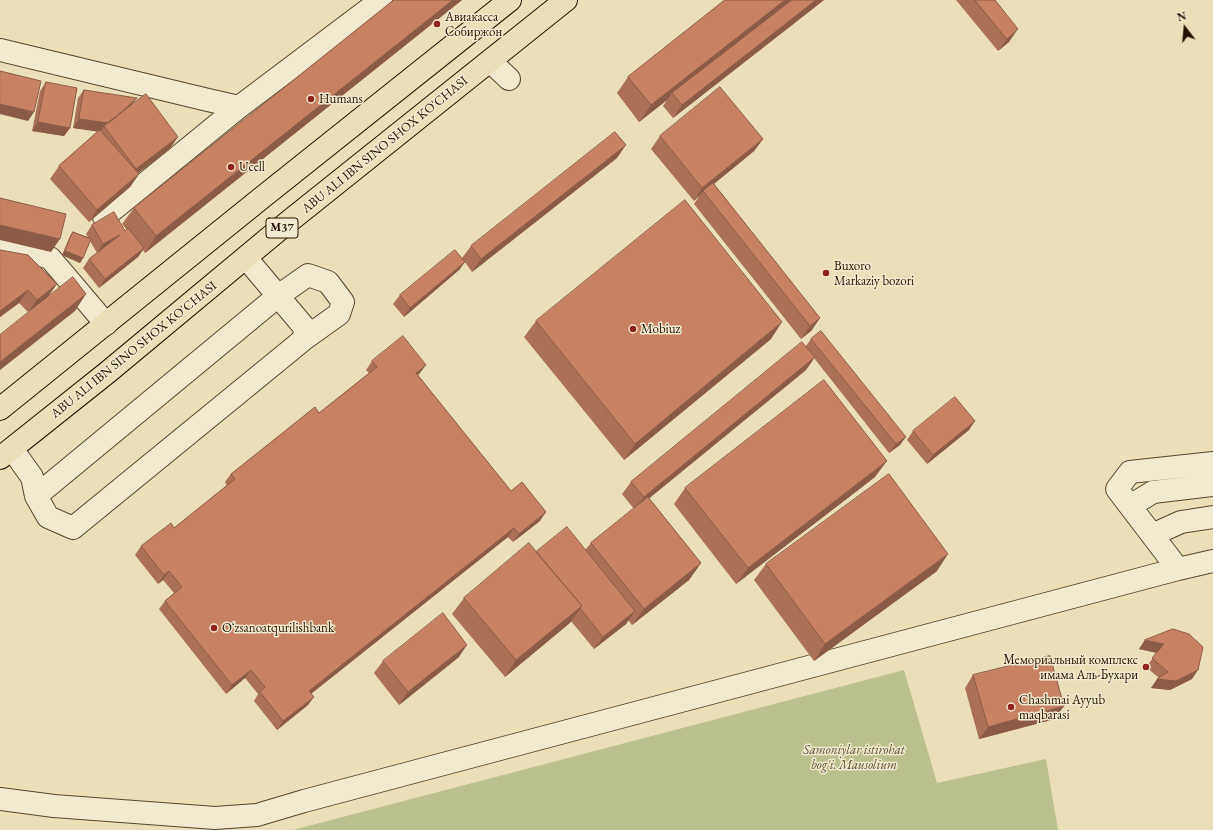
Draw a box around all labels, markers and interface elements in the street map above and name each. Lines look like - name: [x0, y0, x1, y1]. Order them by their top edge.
- north arrow: [1165, 8, 1205, 48]
- place label: Авиакасса Собиржон: [445, 9, 502, 40]
- text: N: [1175, 9, 1188, 24]
- marker: Авиакасса Собиржон: [432, 19, 442, 29]
- street label: ABU ALI IBN SINO SHOX KO'CHASI: [299, 73, 471, 217]
- place label: Humans: [319, 91, 363, 107]
- marker: Humans: [306, 94, 316, 104]
- place label: Ucell: [239, 159, 265, 175]
- marker: Ucell: [226, 162, 236, 172]
- road number: M37: [266, 218, 298, 238]
- place label: Buxoro Markaziy bozori: [834, 258, 914, 289]
- marker: Buxoro Markaziy bozori: [821, 268, 831, 278]
- street label: ABU ALI IBN SINO SHOX KO'CHASI: [48, 278, 220, 422]
- place label: Mobiuz: [641, 321, 681, 337]
- marker: Mobiuz: [628, 324, 638, 334]
- place label: Oʻzsanoatqurilishbank: [222, 620, 334, 636]
- marker: Oʻzsanoatqurilishbank: [209, 623, 219, 633]
- place label: Мемориальный комплекс имама Аль-Бухари: [1003, 652, 1138, 683]
- marker: Мемориальный комплекс имама Аль-Бухари: [1141, 662, 1151, 672]
- place label: Chashmai Ayyub maqbarasi: [1019, 692, 1105, 723]
- marker: Chashmai Ayyub maqbarasi: [1006, 702, 1016, 712]
- park label: Samoniylar istirohat bog'i. Mausolium: [803, 742, 905, 773]

